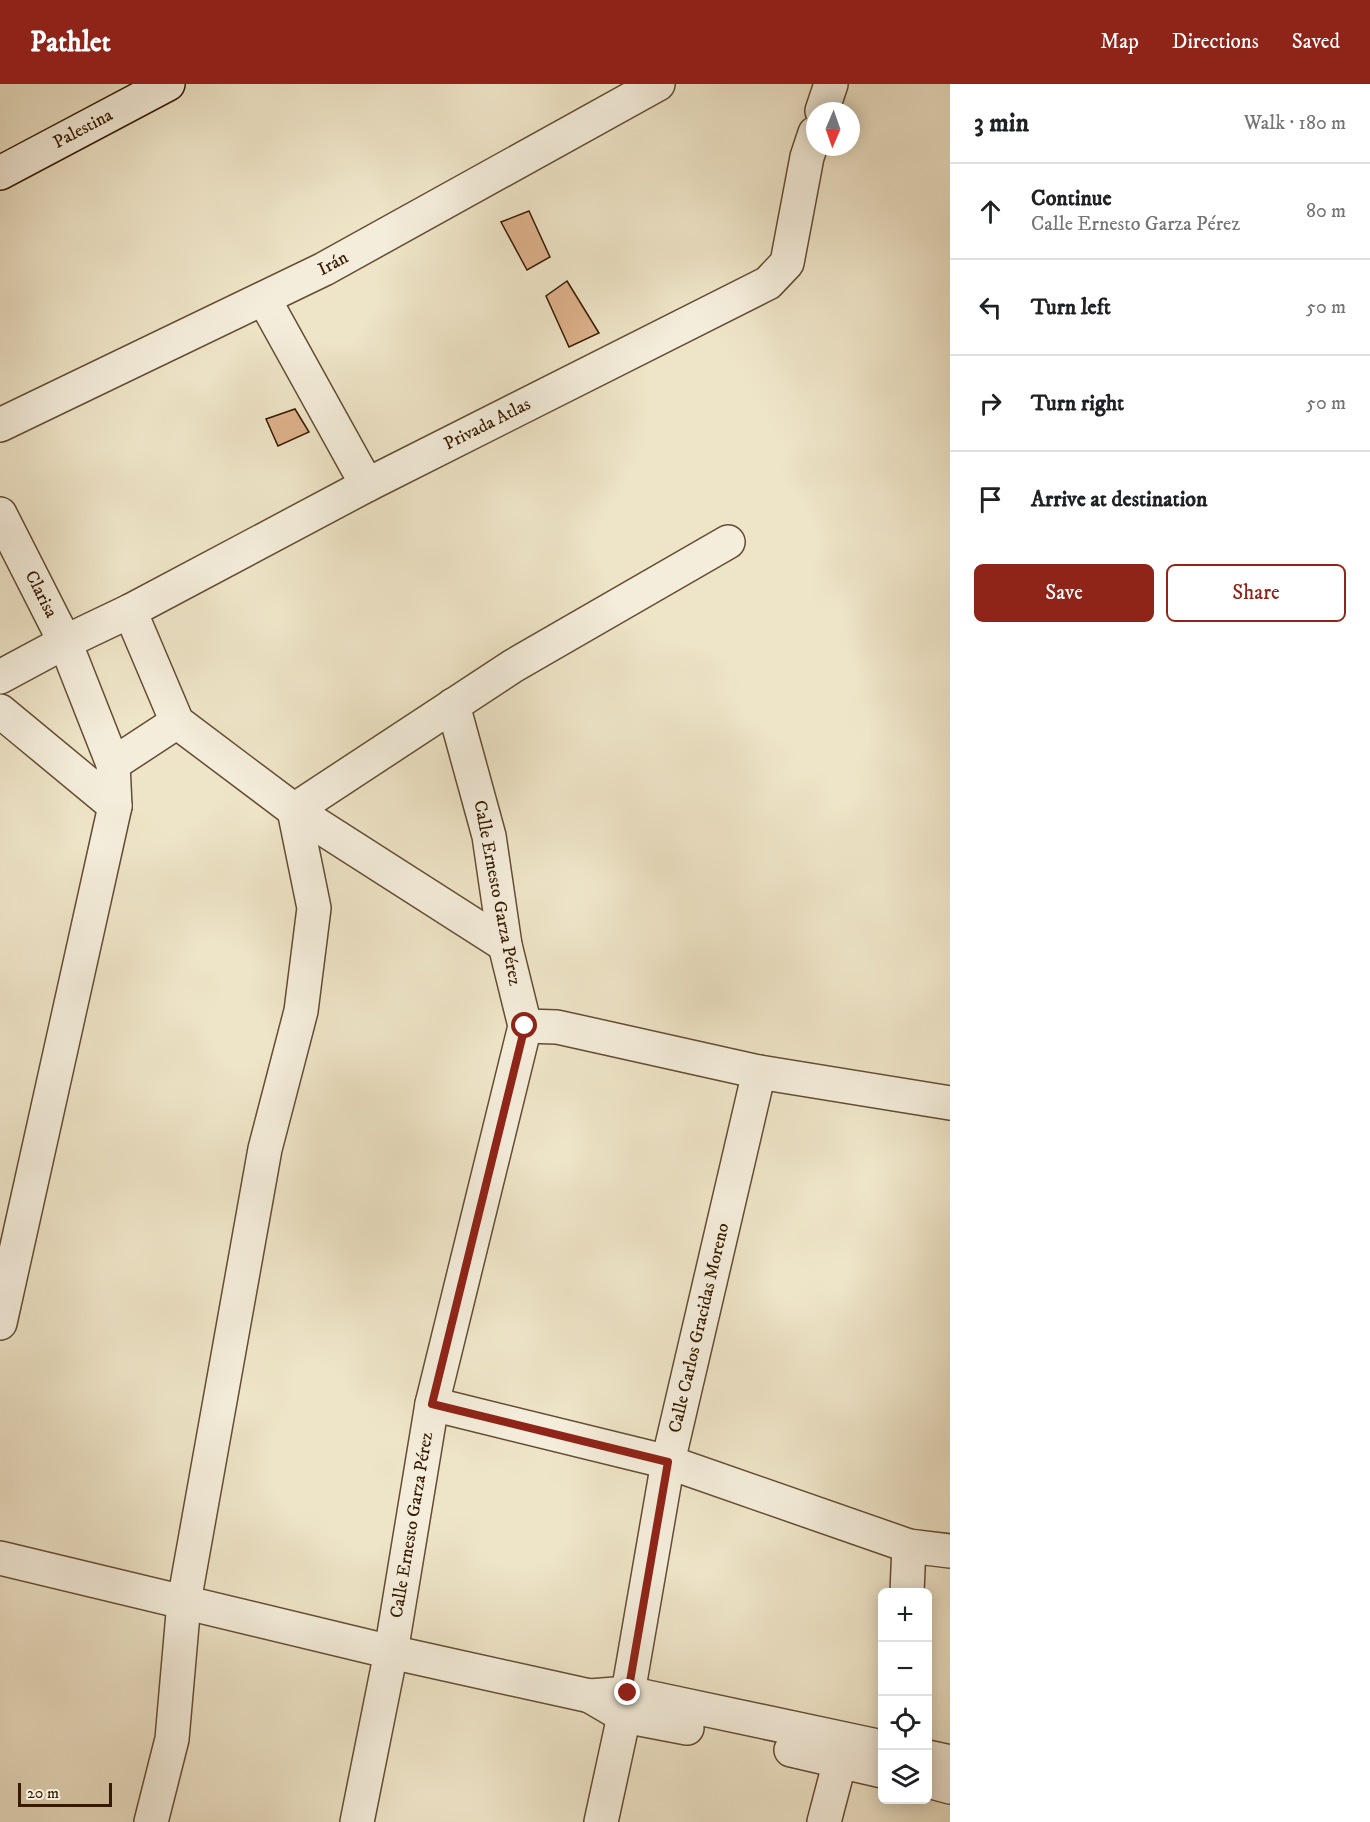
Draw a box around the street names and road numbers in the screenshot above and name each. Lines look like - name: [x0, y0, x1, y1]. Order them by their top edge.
- street label: Palestina: [49, 104, 117, 154]
- street label: Irán: [315, 246, 353, 281]
- street label: Privada Atlas: [440, 393, 534, 455]
- street label: Clarisa: [20, 567, 62, 622]
- street label: Calle Ernesto Garza Pérez: [468, 799, 526, 988]
- street label: Calle Carlos Gracidas Moreno: [664, 1221, 734, 1435]
- street label: Calle Ernesto Garza Pérez: [386, 1430, 438, 1620]

